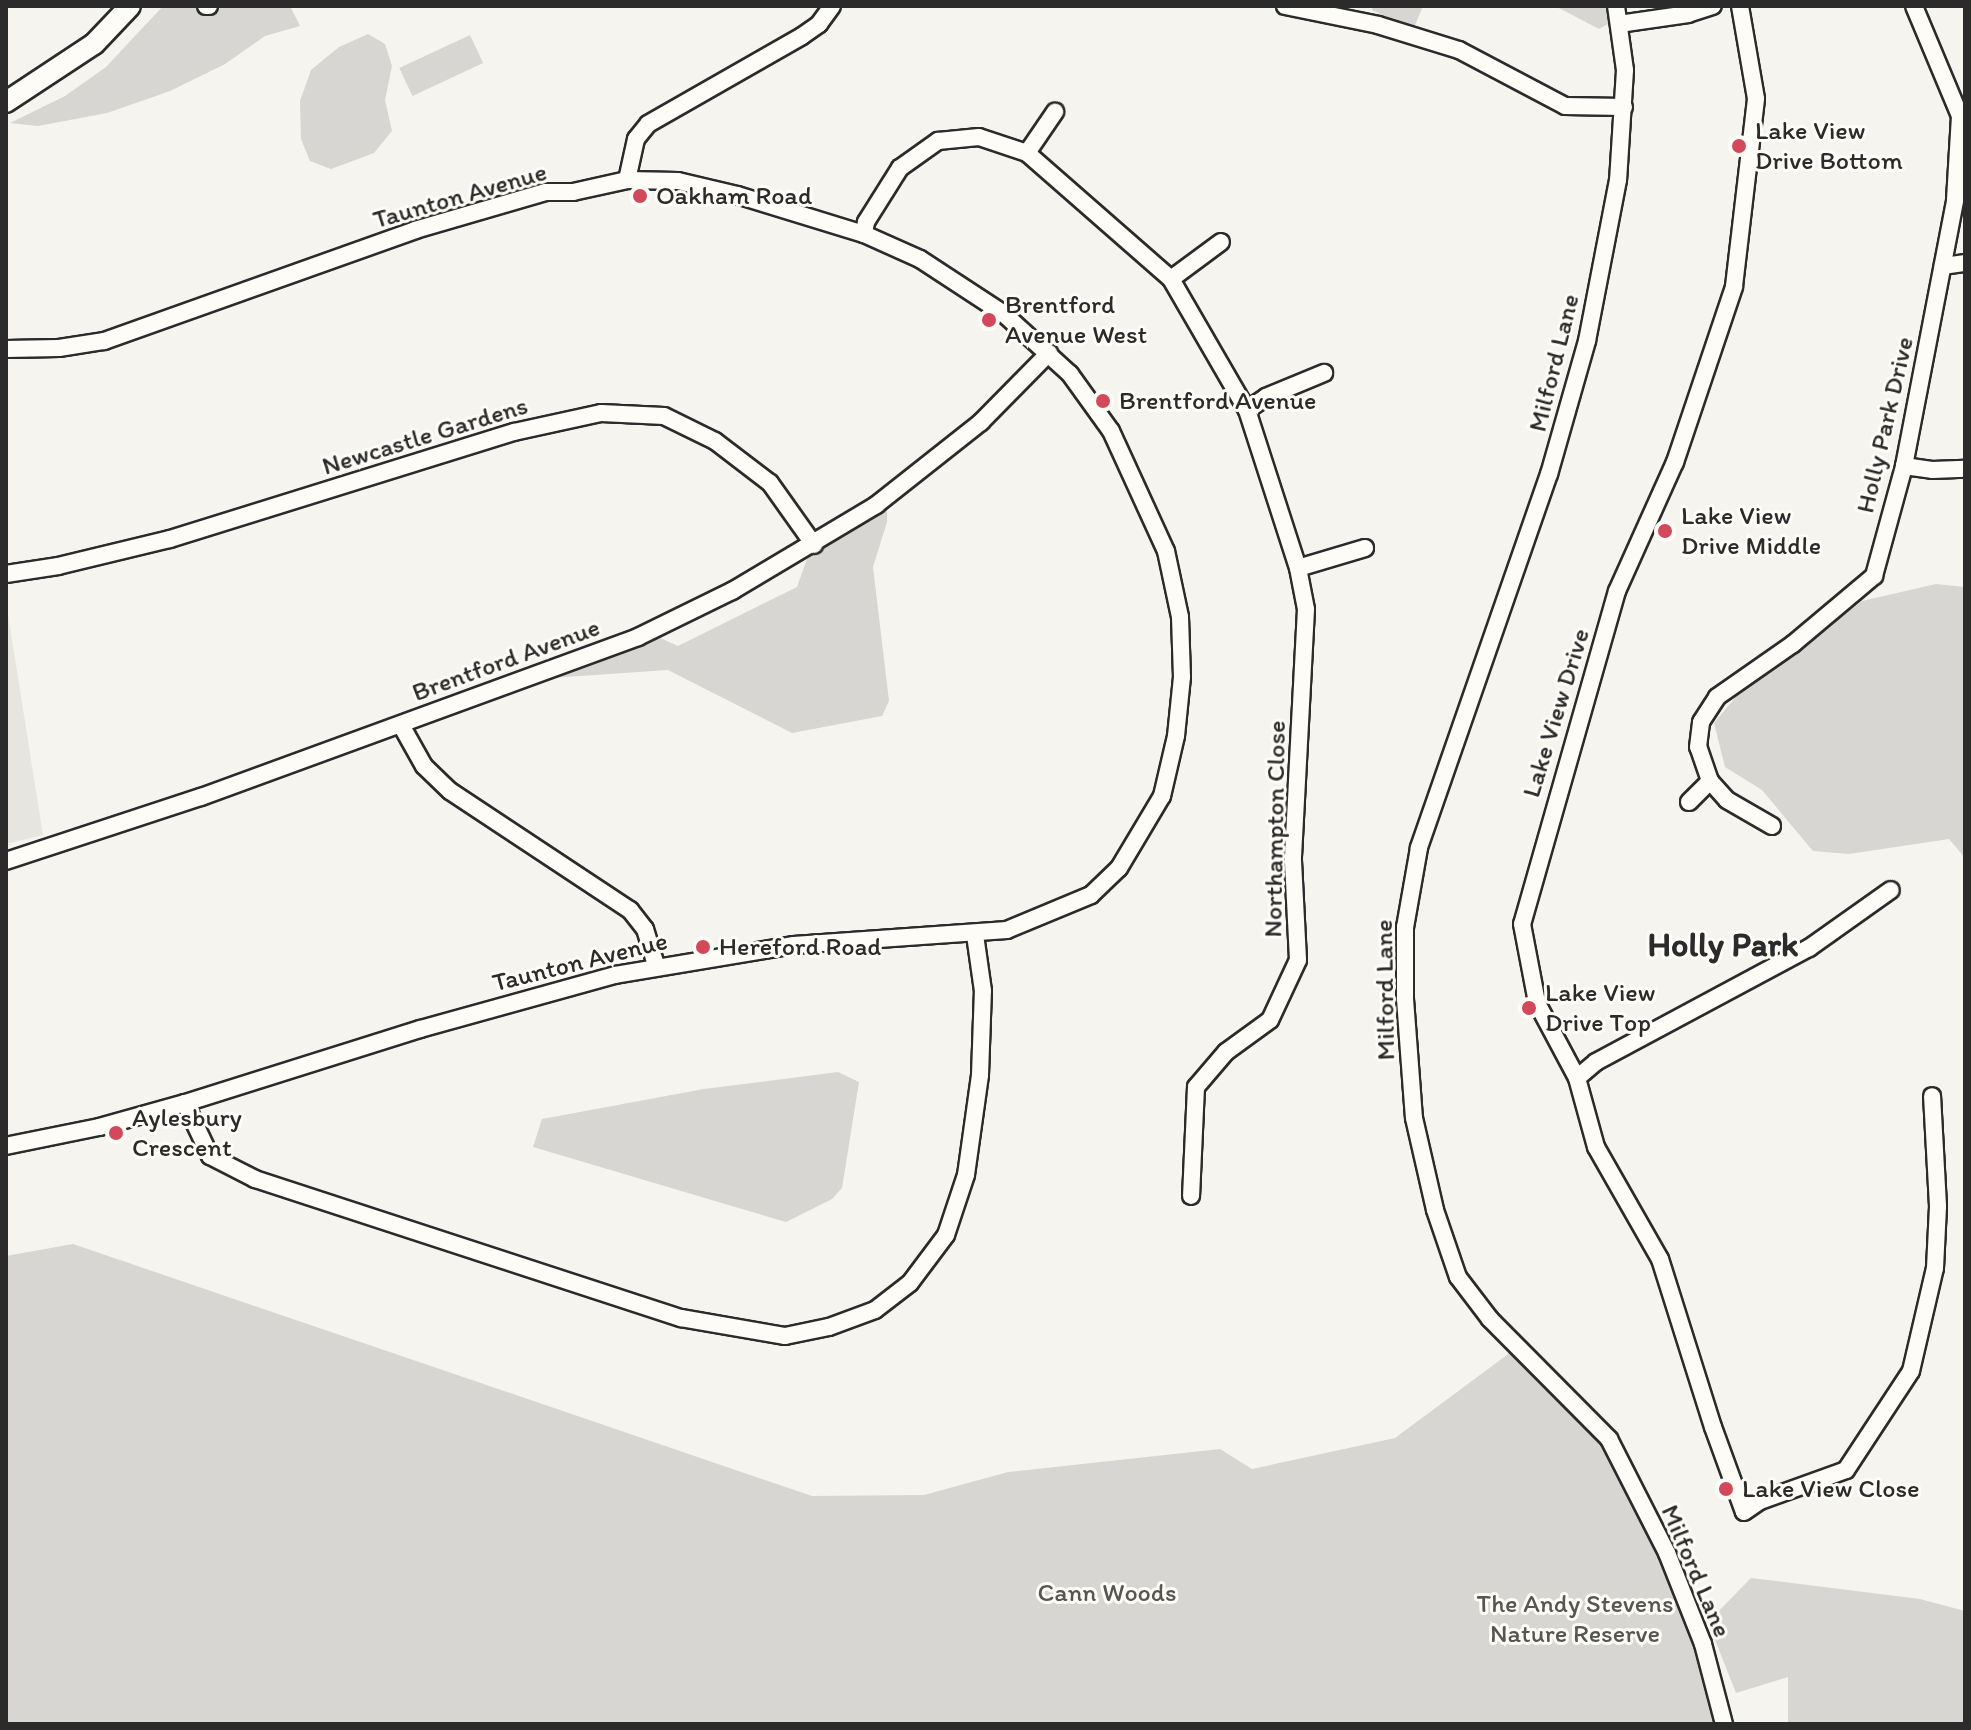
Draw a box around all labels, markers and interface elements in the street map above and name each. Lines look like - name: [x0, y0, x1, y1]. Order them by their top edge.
- place label: Lake View Drive Bottom: [1755, 115, 1903, 176]
- marker: Lake View Drive Bottom: [1730, 137, 1748, 155]
- street label: Taunton Avenue: [370, 156, 550, 236]
- place label: Oakham Road: [656, 180, 811, 212]
- marker: Oakham Road: [631, 187, 649, 205]
- place label: Brentford Avenue West: [1005, 289, 1147, 350]
- street label: Milford Lane: [1522, 290, 1586, 436]
- marker: Brentford Avenue West: [980, 311, 998, 329]
- street label: Holly Park Drive: [1850, 334, 1920, 516]
- place label: Brentford Avenue: [1119, 385, 1316, 417]
- street label: Newcastle Gardens: [318, 390, 532, 482]
- marker: Brentford Avenue: [1094, 392, 1112, 410]
- place label: Lake View Drive Middle: [1681, 500, 1820, 562]
- marker: Lake View Drive Middle: [1656, 522, 1674, 540]
- street label: Brentford Avenue: [408, 612, 604, 708]
- street label: Lake View Drive: [1516, 625, 1596, 801]
- street label: Northampton Close: [1258, 720, 1292, 938]
- street label: Milford Lane: [1368, 919, 1402, 1061]
- street label: Taunton Avenue: [489, 925, 671, 999]
- district label: Holly Park: [1648, 925, 1798, 965]
- place label: Hereford Road: [719, 931, 882, 963]
- marker: Hereford Road: [694, 938, 712, 956]
- place label: Lake View Drive Top: [1545, 977, 1655, 1038]
- marker: Lake View Drive Top: [1520, 999, 1538, 1017]
- place label: Aylesbury Crescent: [132, 1102, 242, 1164]
- marker: Aylesbury Crescent: [107, 1124, 125, 1142]
- place label: Lake View Close: [1742, 1473, 1920, 1505]
- marker: Lake View Close: [1717, 1480, 1735, 1498]
- street label: Milford Lane: [1654, 1500, 1738, 1642]
- park label: Cann Woods: [1038, 1577, 1176, 1609]
- park label: The Andy Stevens Nature Reserve: [1476, 1588, 1674, 1650]

